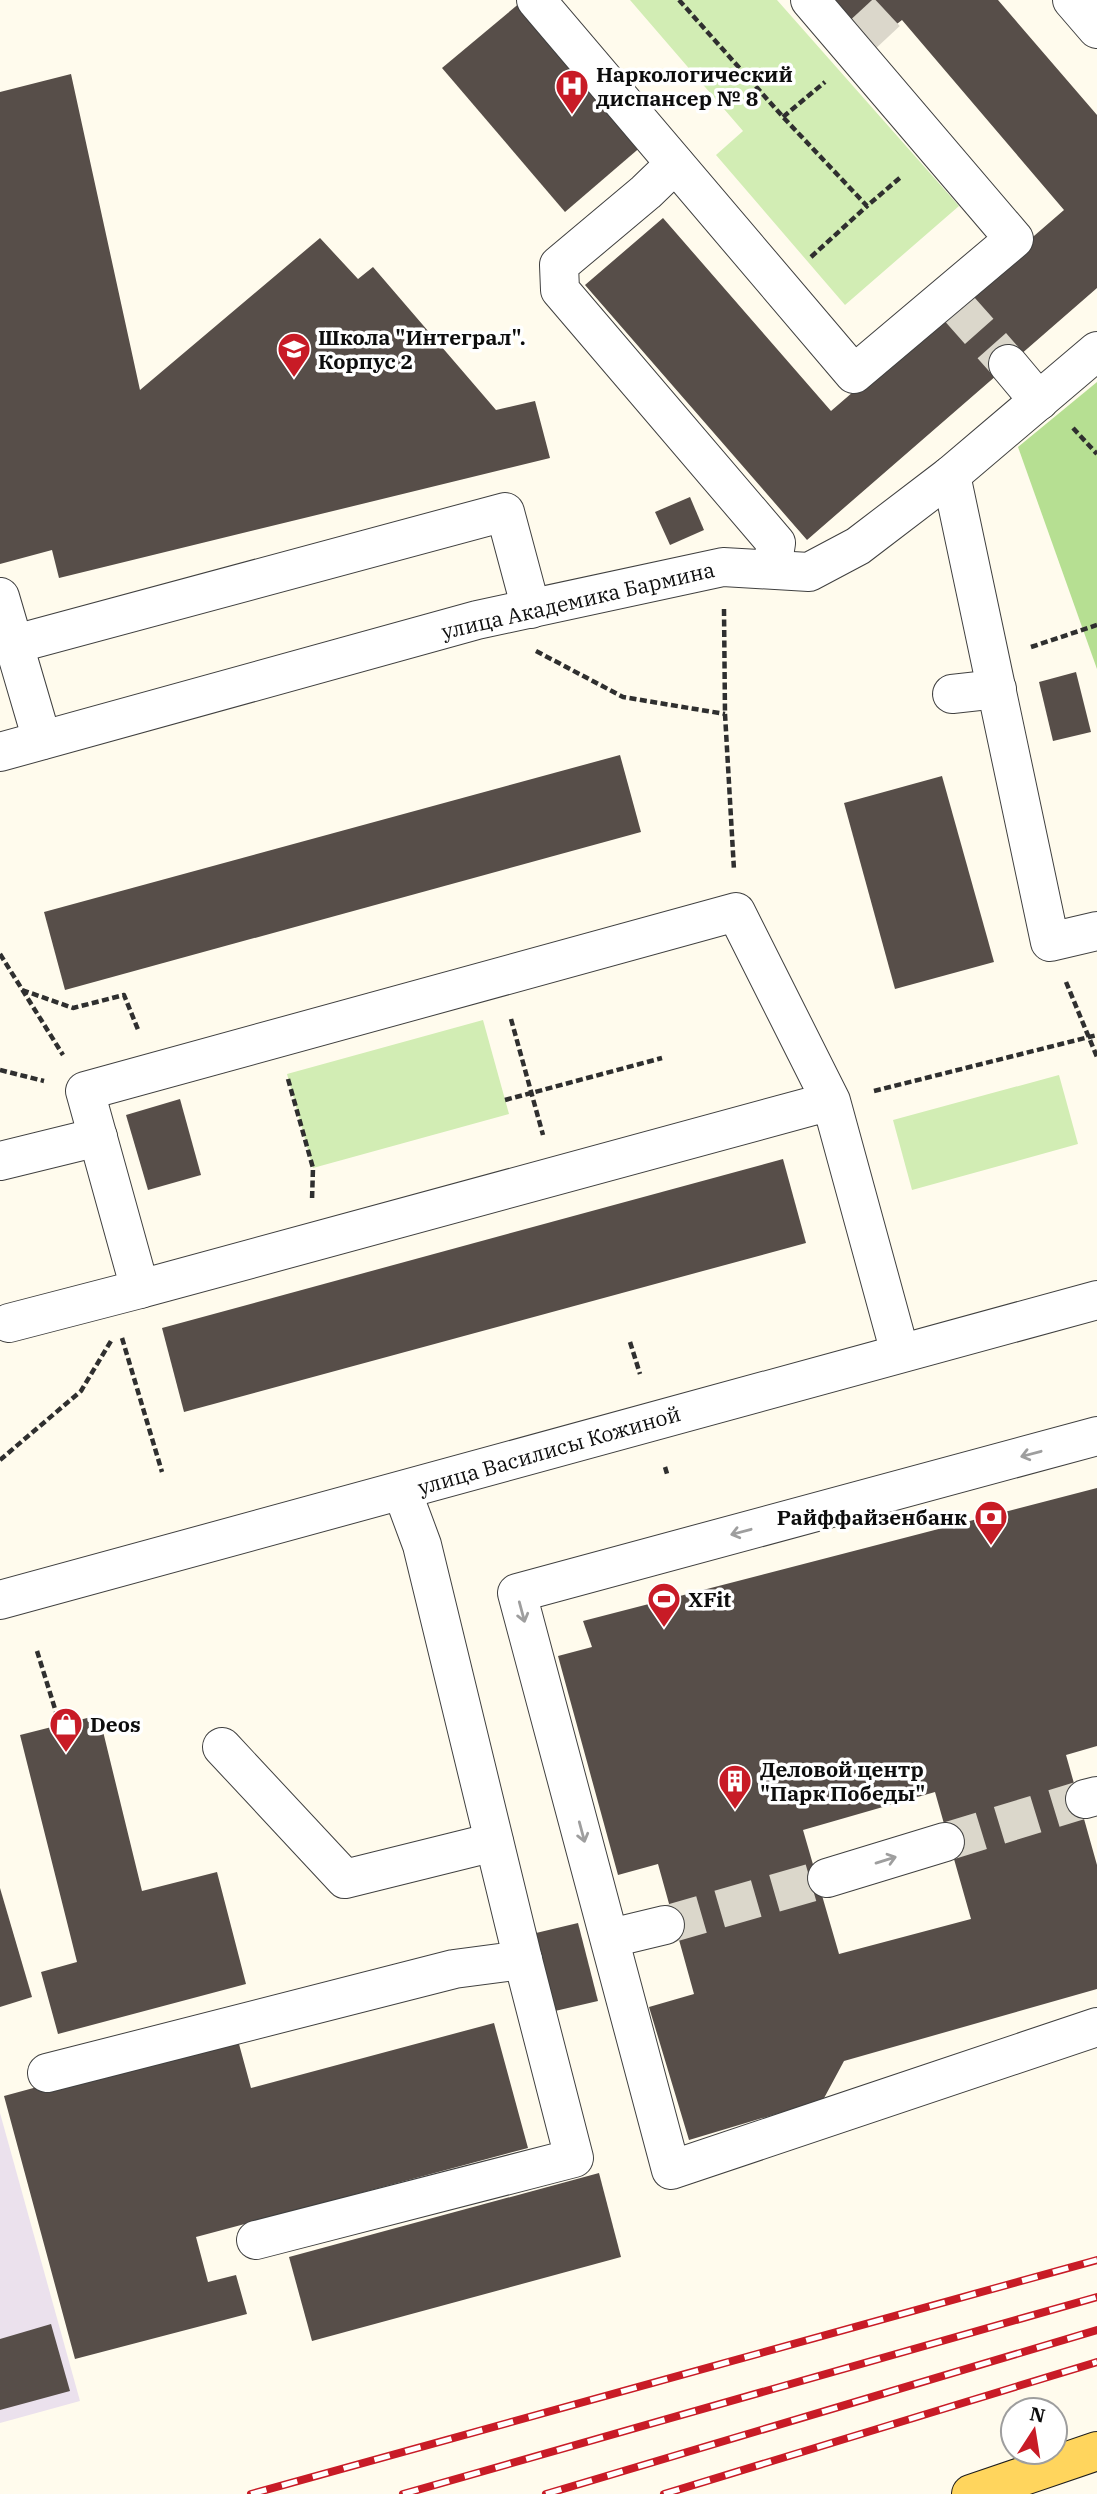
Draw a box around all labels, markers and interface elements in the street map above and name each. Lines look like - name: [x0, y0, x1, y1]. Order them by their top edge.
- place label: Наркологический диспансер № 8: [596, 60, 793, 112]
- hospital icon: Наркологический диспансер № 8: [553, 67, 591, 116]
- place label: Школа "Интеграл". Корпус 2: [318, 323, 526, 375]
- school or university icon: Школа "Интеграл". Корпус 2: [275, 330, 313, 379]
- street label: улица Академика Бармина: [439, 555, 717, 645]
- street label: улица Василисы Кожиной: [414, 1399, 684, 1501]
- one-way arrow: [1020, 1448, 1042, 1461]
- bank icon: Райффайзенбанк: [972, 1498, 1010, 1547]
- place label: Райффайзенбанк: [777, 1503, 967, 1531]
- one-way arrow: [730, 1526, 752, 1539]
- sports icon: XFit: [645, 1580, 683, 1629]
- place label: XFit: [688, 1585, 731, 1613]
- one-way arrow: [516, 1600, 529, 1623]
- shop icon: Deos: [47, 1705, 85, 1754]
- place label: Deos: [90, 1710, 141, 1738]
- place label: Деловой центр "Парк Победы": [760, 1755, 925, 1807]
- building icon: Деловой центр "Парк Победы": [716, 1762, 754, 1811]
- one-way arrow: [576, 1820, 589, 1842]
- one-way arrow: [875, 1853, 897, 1866]
- north arrow: [999, 2396, 1069, 2466]
- text: N: [1028, 2401, 1047, 2428]

